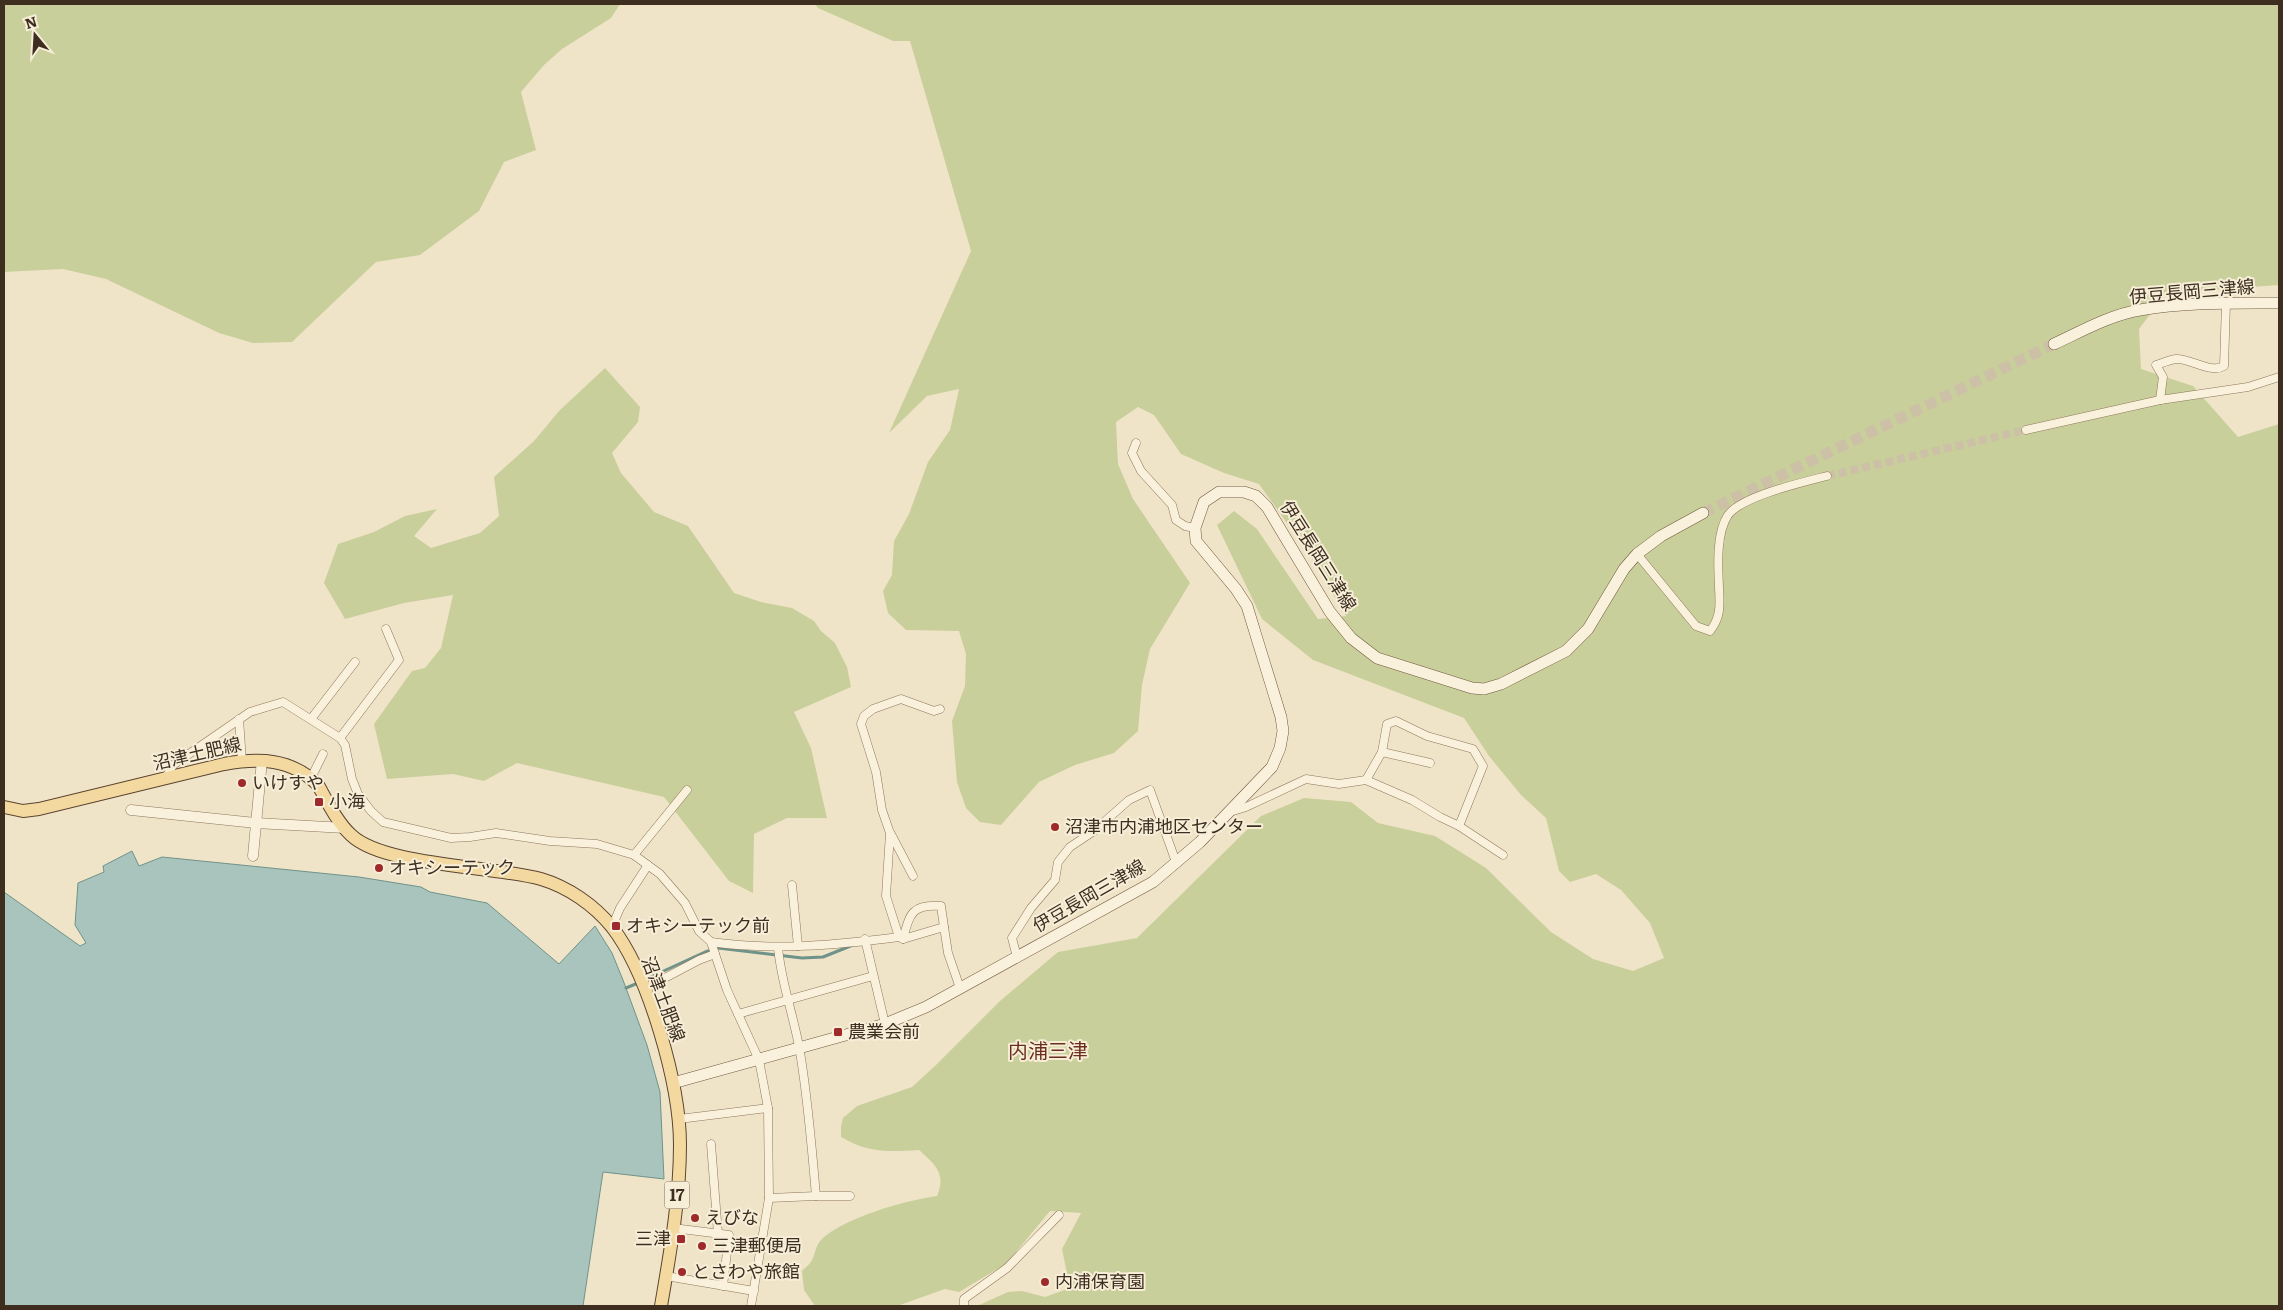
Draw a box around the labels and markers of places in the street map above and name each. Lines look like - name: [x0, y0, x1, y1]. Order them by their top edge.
- place label: いけすや: [252, 768, 324, 795]
- marker: いけすや: [236, 777, 248, 789]
- place label: 小海: [329, 787, 365, 814]
- marker: 小海: [313, 796, 325, 808]
- place label: 沼津市内浦地区センター: [1065, 812, 1263, 839]
- marker: 沼津市内浦地区センター: [1049, 821, 1061, 833]
- place label: オキシーテック: [389, 853, 515, 880]
- marker: オキシーテック: [373, 862, 385, 874]
- place label: オキシーテック前: [626, 911, 770, 938]
- marker: オキシーテック前: [610, 920, 622, 932]
- place label: 農業会前: [848, 1017, 920, 1044]
- marker: 農業会前: [832, 1026, 844, 1038]
- place label: えびな: [705, 1203, 759, 1230]
- marker: えびな: [689, 1212, 701, 1224]
- place label: 三津: [635, 1224, 671, 1251]
- place label: 三津郵便局: [712, 1231, 802, 1258]
- marker: 三津: [675, 1233, 687, 1245]
- marker: 三津郵便局: [696, 1240, 708, 1252]
- place label: とさわや旅館: [692, 1257, 800, 1284]
- marker: とさわや旅館: [676, 1266, 688, 1278]
- place label: 内浦保育園: [1055, 1267, 1145, 1294]
- marker: 内浦保育園: [1039, 1276, 1051, 1288]

